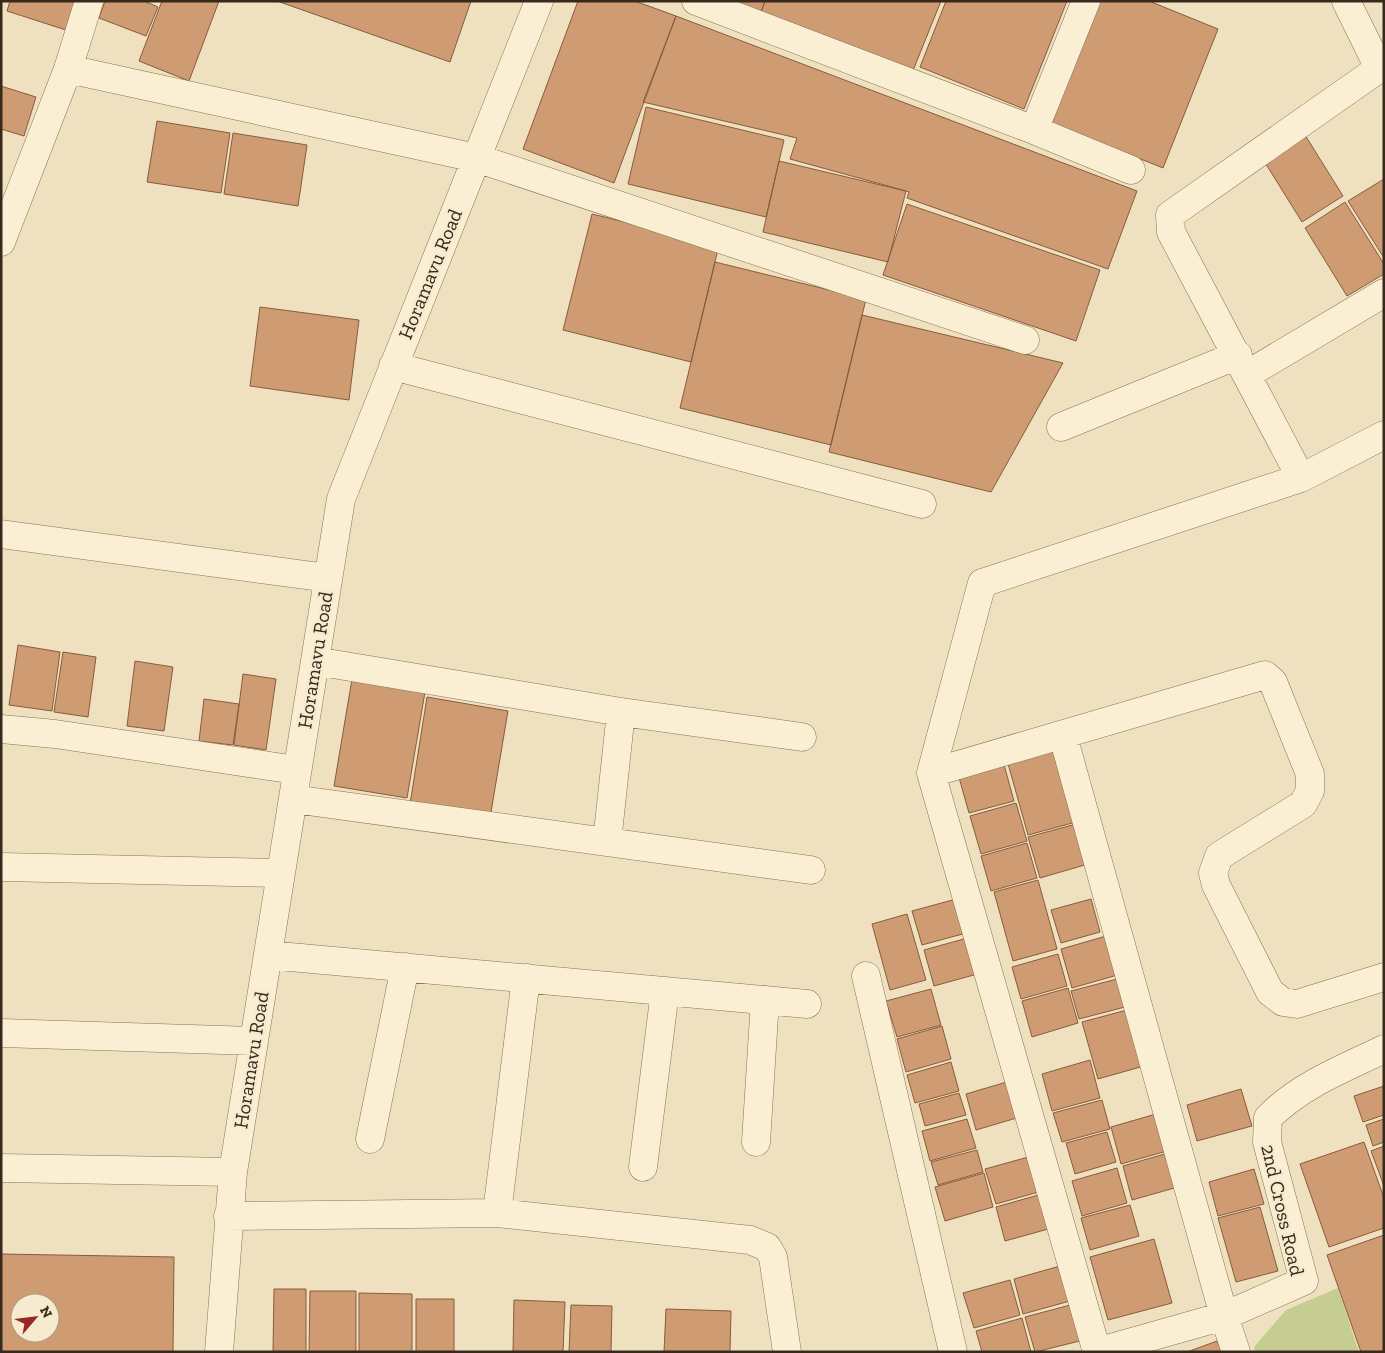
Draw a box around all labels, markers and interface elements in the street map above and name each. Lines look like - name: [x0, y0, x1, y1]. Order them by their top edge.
- street label: Horamavu Road: [393, 205, 467, 343]
- street label: Horamavu Road: [292, 590, 338, 730]
- street label: Horamavu Road: [228, 990, 274, 1130]
- street label: 2nd Cross Road: [1256, 1142, 1310, 1278]
- north arrow: [10, 1293, 60, 1343]
- text: N: [36, 1303, 56, 1321]

